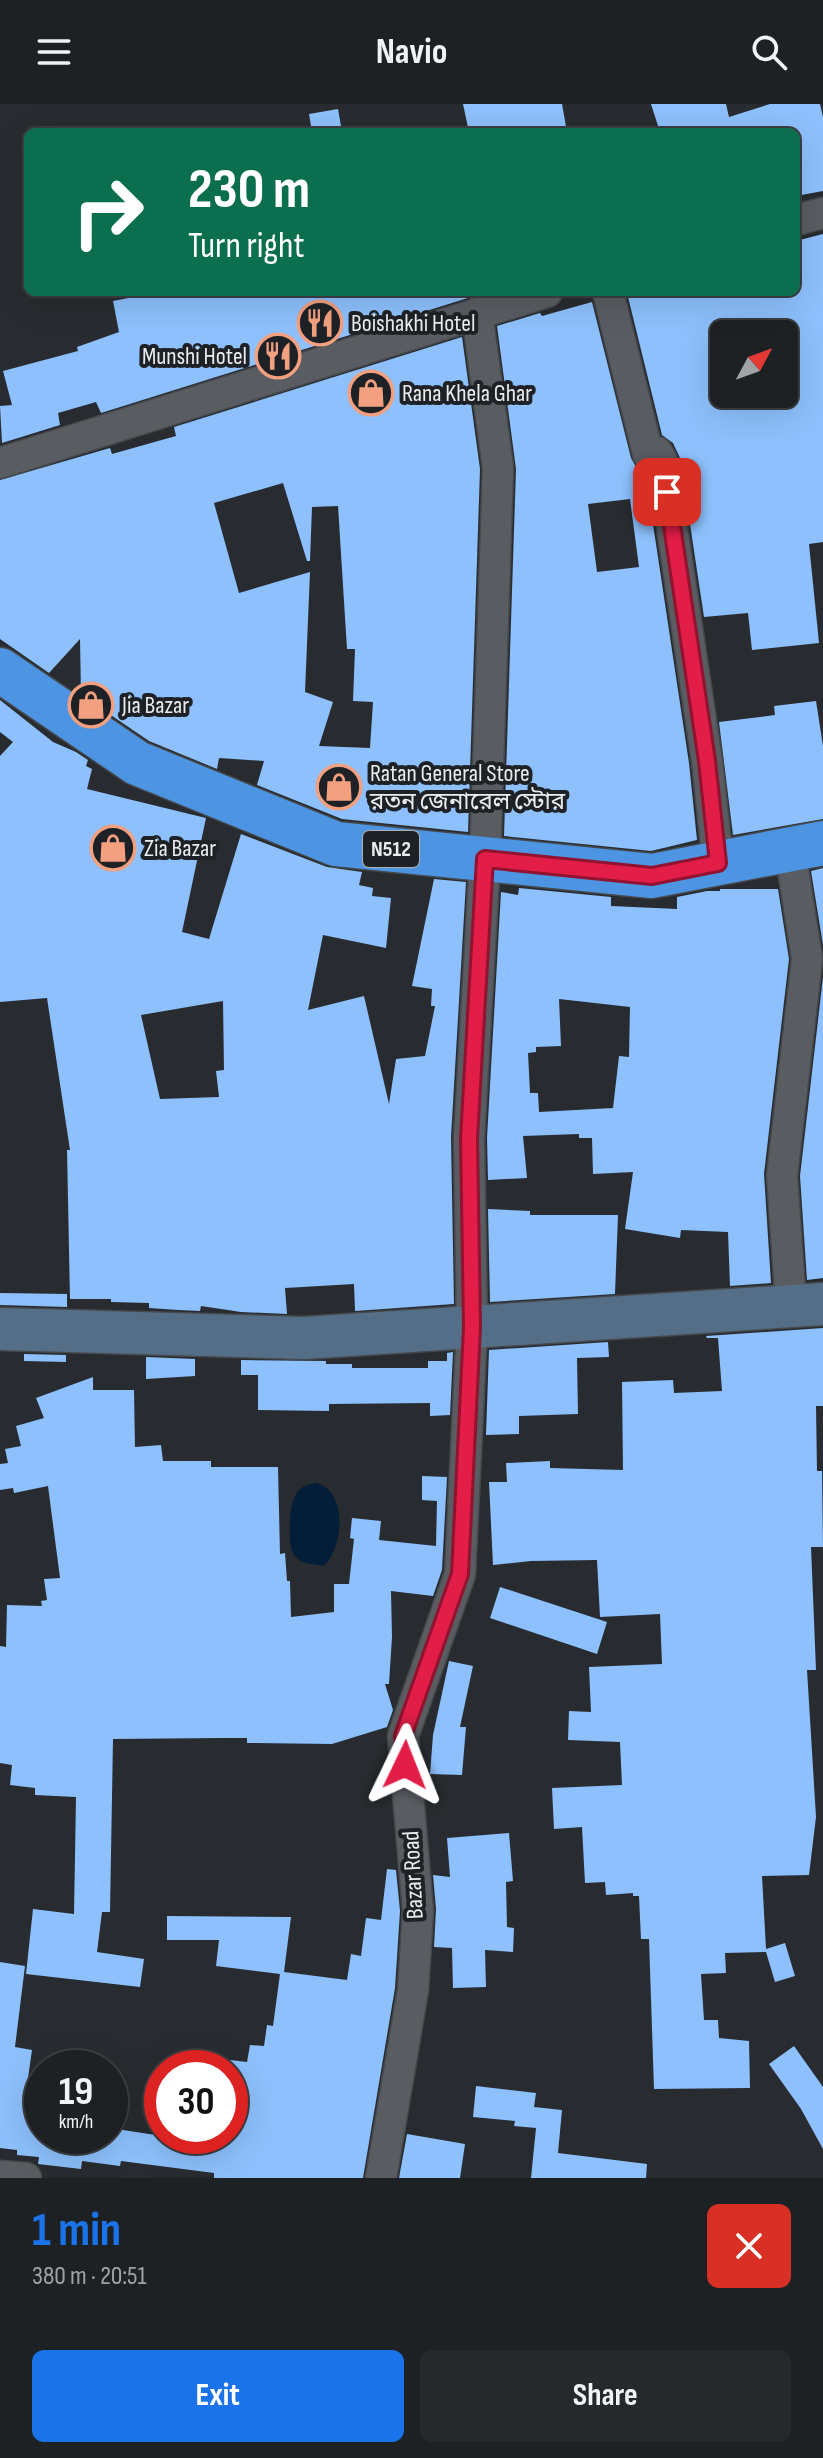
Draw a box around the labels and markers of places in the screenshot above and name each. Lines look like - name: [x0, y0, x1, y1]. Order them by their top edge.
- restaurant icon: Boishakhi Hotel: [296, 299, 344, 347]
- place label: Boishakhi Hotel: [351, 309, 475, 338]
- restaurant icon: Munshi Hotel: [254, 332, 302, 380]
- place label: Munshi Hotel: [142, 342, 247, 371]
- shop icon: Rana Khela Ghar: [347, 369, 395, 417]
- place label: Rana Khela Ghar: [402, 379, 532, 408]
- pin: [633, 458, 701, 526]
- shop icon: Jia Bazar: [67, 681, 115, 729]
- place label: Jia Bazar: [121, 691, 189, 720]
- place label: Ratan General Store রতন জেনারেল স্টোর: [369, 759, 566, 816]
- shop icon: Ratan General Store রতন জেনারেল স্টোর: [315, 763, 363, 811]
- shop icon: Zia Bazar: [89, 824, 137, 872]
- place label: Zia Bazar: [144, 834, 216, 863]

